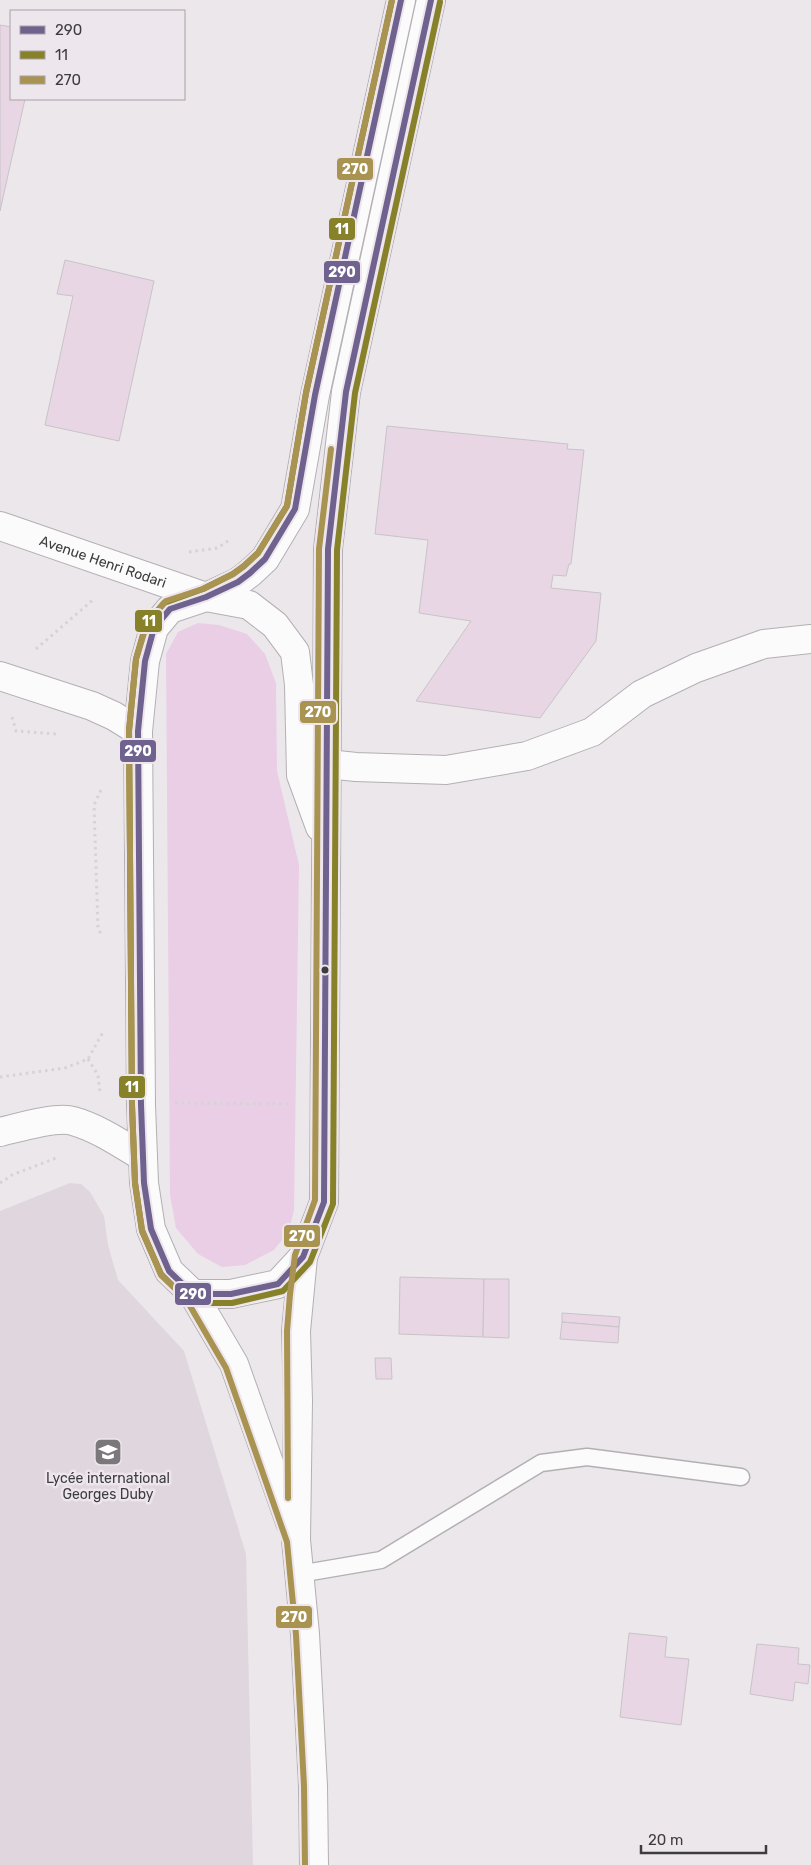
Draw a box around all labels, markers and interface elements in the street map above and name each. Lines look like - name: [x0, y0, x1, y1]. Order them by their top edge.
- legend: [10, 10, 185, 100]
- text: 290: [55, 21, 82, 39]
- text: 11: [55, 46, 68, 64]
- text: 270: [55, 71, 81, 89]
- line badge: 270: [336, 157, 374, 181]
- text: 270: [342, 161, 368, 178]
- line badge: 11: [328, 217, 356, 241]
- text: 11: [335, 221, 349, 238]
- line badge: 290: [323, 260, 361, 284]
- text: 290: [328, 264, 356, 281]
- street label: Avenue Henri Rodari: [37, 532, 168, 592]
- line badge: 11: [134, 609, 163, 633]
- text: 11: [142, 613, 156, 630]
- line badge: 270: [299, 700, 337, 724]
- text: 270: [305, 704, 331, 721]
- line badge: 290: [119, 739, 157, 763]
- text: 290: [124, 743, 152, 760]
- unlabelled marker: [320, 965, 330, 975]
- line badge: 11: [118, 1075, 146, 1099]
- text: 11: [125, 1079, 139, 1096]
- line badge: 270: [283, 1224, 321, 1248]
- text: 270: [289, 1228, 315, 1245]
- line badge: 290: [174, 1282, 212, 1306]
- text: 290: [179, 1286, 207, 1303]
- school or university icon: Lycée international Georges Duby: [93, 1437, 123, 1467]
- place label: Lycée international Georges Duby: [46, 1470, 170, 1503]
- line badge: 270: [275, 1605, 313, 1629]
- text: 270: [281, 1609, 307, 1626]
- scale bar: [641, 1822, 766, 1854]
- text: 20 m: [648, 1831, 683, 1849]

